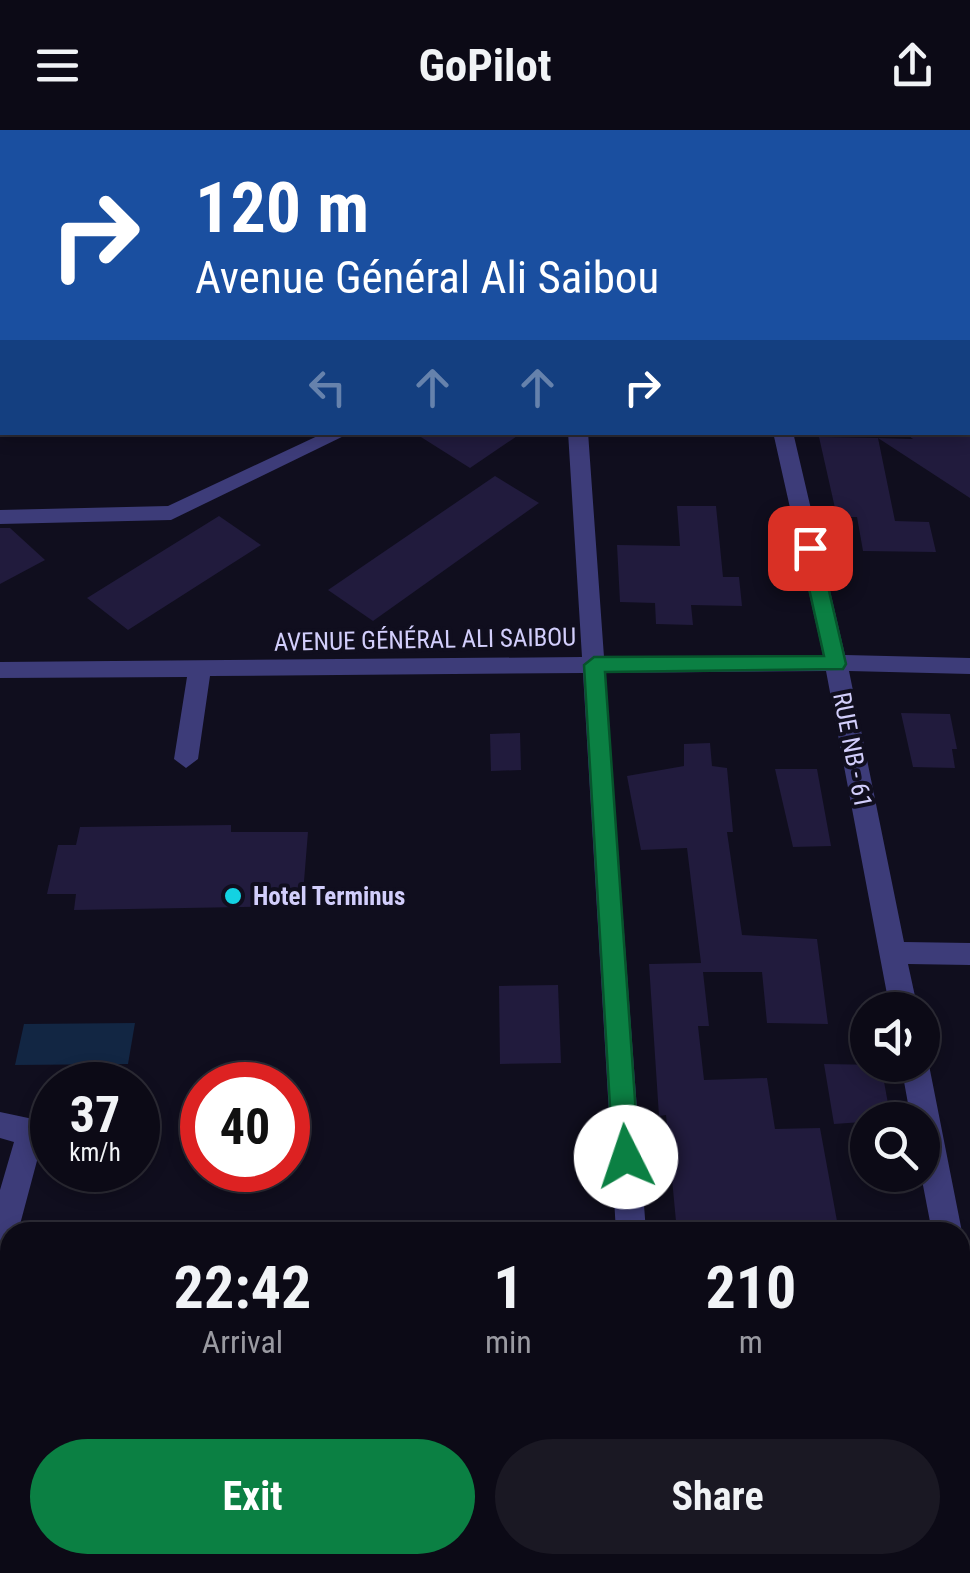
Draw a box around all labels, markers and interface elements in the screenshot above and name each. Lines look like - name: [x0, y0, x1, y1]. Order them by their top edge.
- icon: menu: [30, 38, 85, 93]
- icon: share: [885, 38, 940, 93]
- text: GoPilot: [418, 39, 552, 92]
- text: 120 m: [195, 167, 369, 249]
- icon: right: [30, 170, 160, 300]
- text: Avenue Général Ali Saibou: [195, 251, 659, 304]
- icon: left: [300, 360, 355, 415]
- icon: ahead: [405, 360, 460, 415]
- icon: ahead: [510, 360, 565, 415]
- icon: right: [615, 360, 670, 415]
- pin: [768, 506, 853, 591]
- icon: arrive: [783, 521, 838, 576]
- street label: AVENUE GÉNÉRAL ALI SAIBOU: [273, 621, 577, 657]
- street label: RUE NB - 61: [827, 690, 878, 810]
- place label: Hotel Terminus: [253, 882, 405, 911]
- marker: Hotel Terminus: [222, 885, 244, 907]
- map controls: [850, 992, 940, 1192]
- button: sound: [850, 992, 940, 1082]
- speed limit sign: 40: [180, 1062, 310, 1192]
- text: 37: [70, 1086, 120, 1144]
- button: search: [850, 1102, 940, 1192]
- position arrow: [574, 1105, 678, 1209]
- text: km/h: [69, 1138, 121, 1167]
- text: 22:42: [174, 1252, 311, 1323]
- text: 1: [493, 1252, 524, 1323]
- text: 210: [705, 1252, 796, 1323]
- text: Arrival: [202, 1323, 283, 1361]
- text: min: [485, 1323, 532, 1361]
- text: m: [739, 1323, 763, 1361]
- button: Exit: [30, 1439, 475, 1554]
- button: Share: [495, 1439, 940, 1554]

